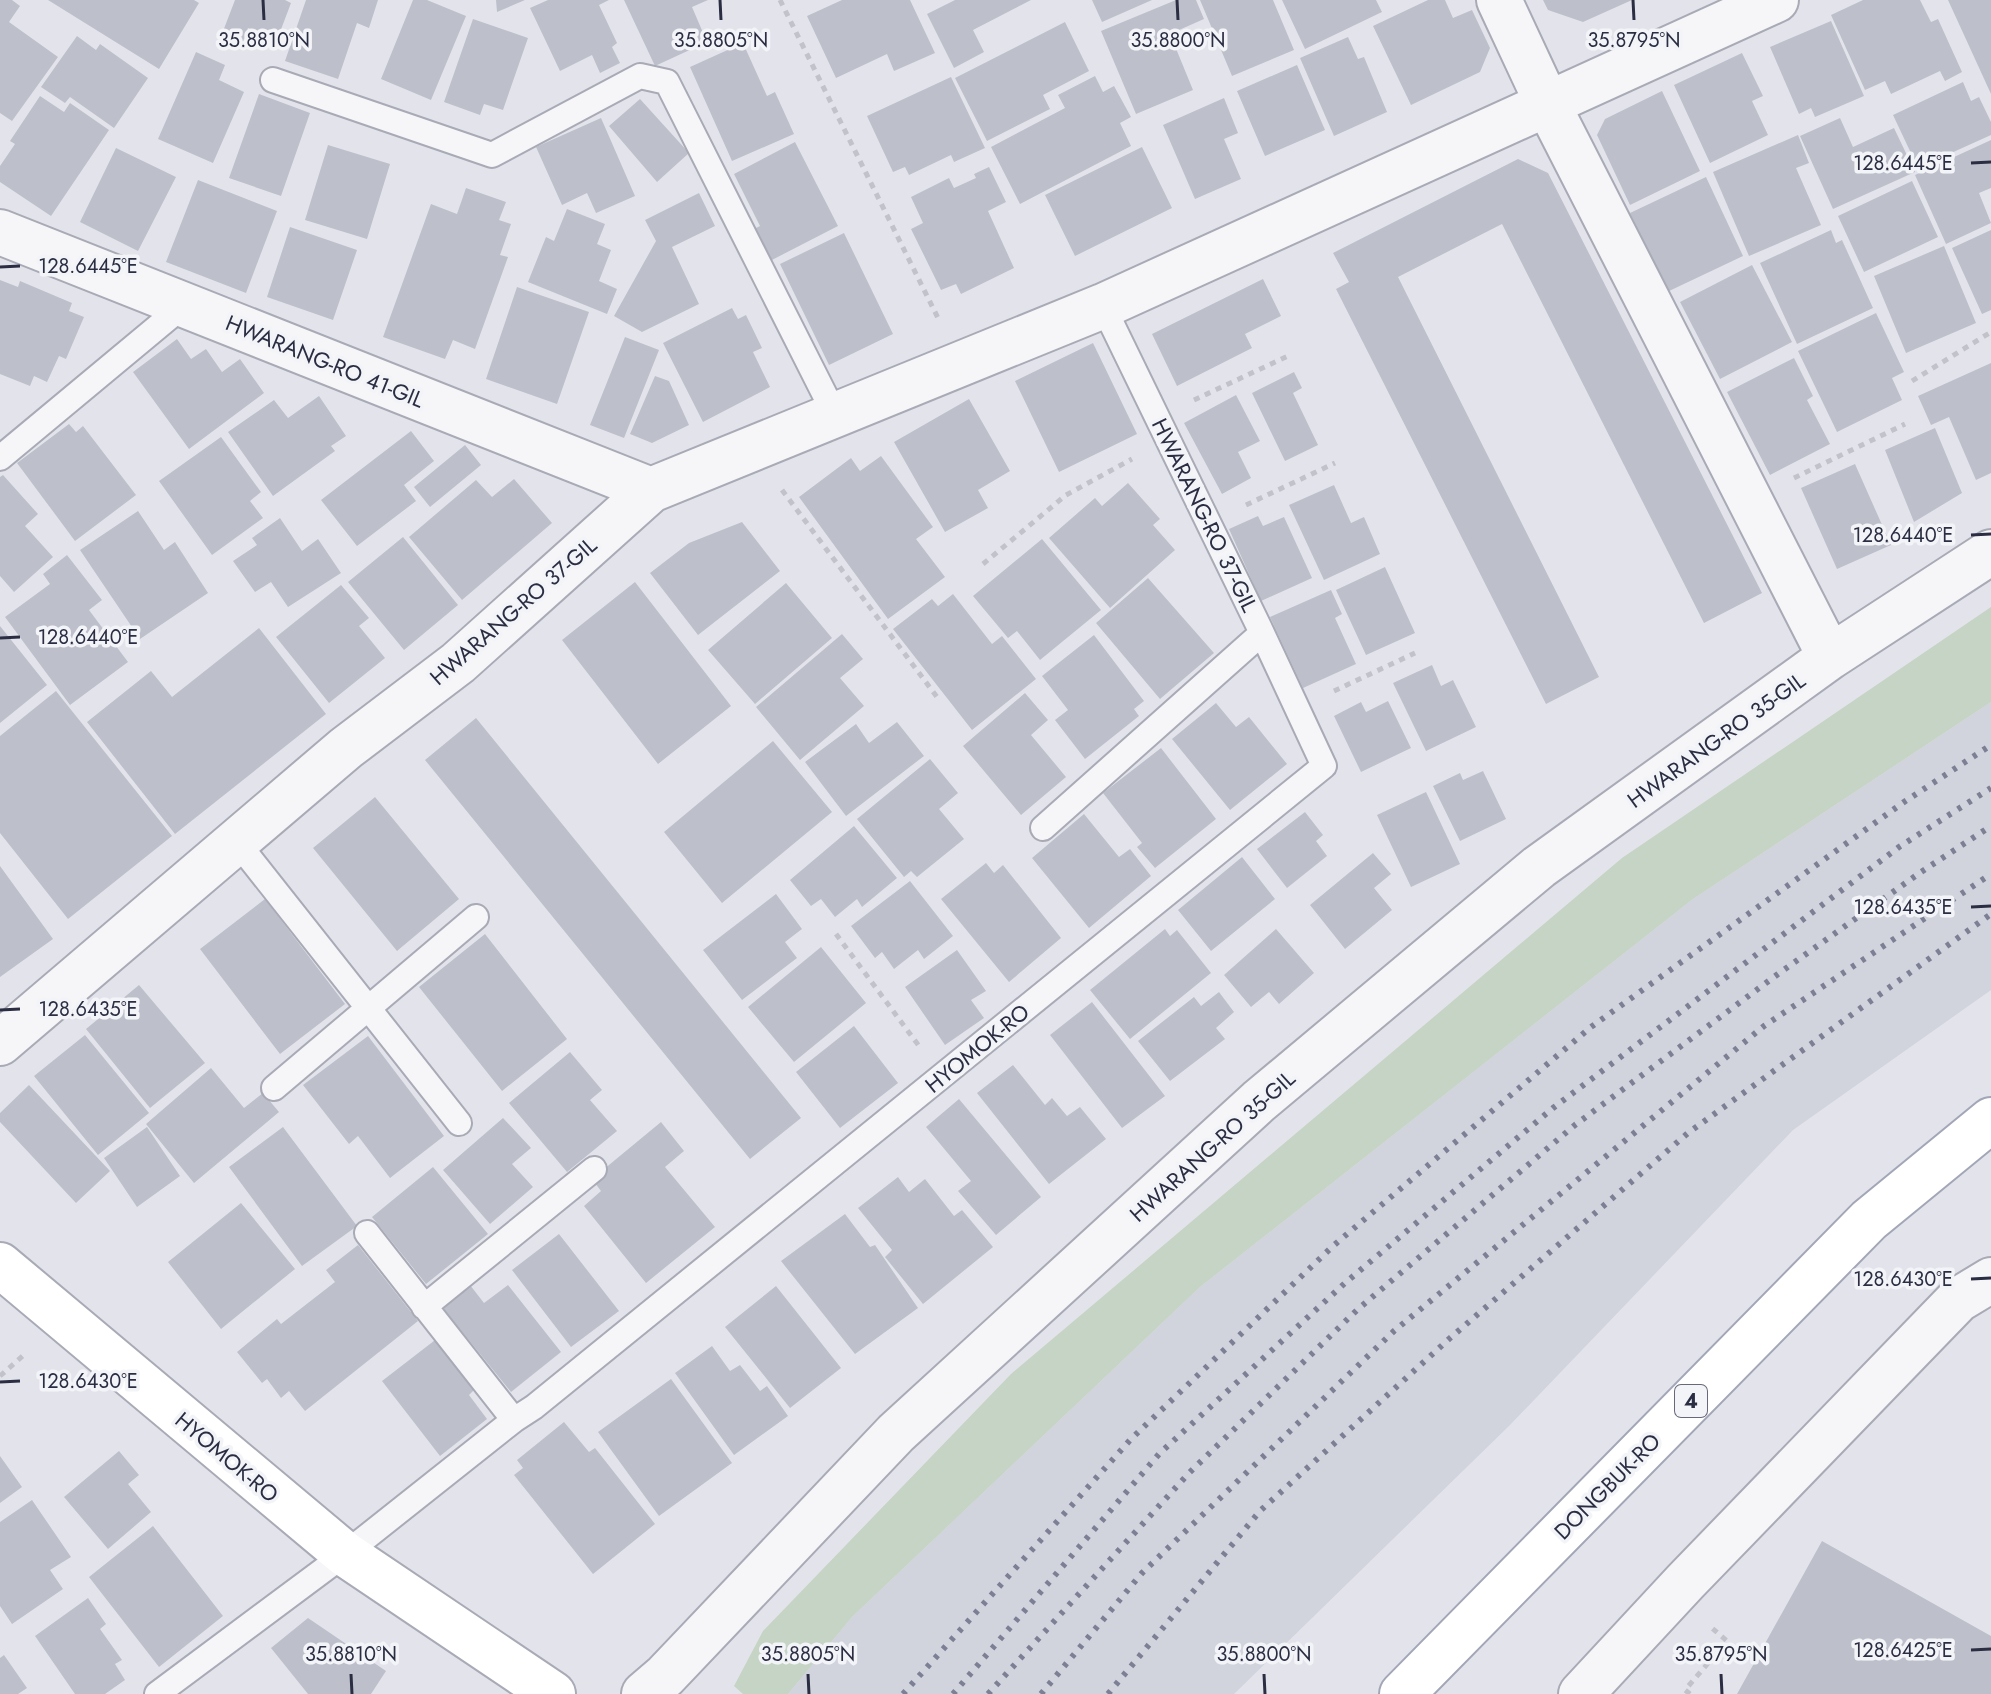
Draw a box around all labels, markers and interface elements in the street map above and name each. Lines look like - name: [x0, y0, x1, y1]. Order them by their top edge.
- text: 35.8810°N: [218, 26, 310, 55]
- text: 35.8805°N: [674, 26, 768, 55]
- text: 35.8800°N: [1130, 26, 1226, 55]
- text: 35.8795°N: [1587, 26, 1681, 55]
- text: 128.6445°E: [1853, 149, 1953, 178]
- text: 128.6445°E: [38, 252, 138, 281]
- street label: HWARANG-RO 41-GIL: [221, 307, 429, 415]
- street label: HWARANG-RO 37-GIL: [1144, 413, 1266, 617]
- text: 128.6440°E: [1853, 521, 1953, 550]
- street label: HWARANG-RO 37-GIL: [423, 529, 604, 693]
- text: 128.6440°E: [38, 623, 138, 652]
- street label: HWARANG-RO 35-GIL: [1620, 664, 1812, 816]
- text: 128.6435°E: [1854, 893, 1952, 922]
- text: 128.6435°E: [39, 995, 137, 1024]
- street label: HYOMOK-RO: [918, 996, 1036, 1100]
- street label: HWARANG-RO 35-GIL: [1122, 1063, 1302, 1229]
- text: 128.6430°E: [1853, 1265, 1953, 1294]
- text: 128.6430°E: [38, 1367, 138, 1396]
- road number: 4: [1675, 1385, 1707, 1417]
- street label: HYOMOK-RO: [168, 1404, 286, 1510]
- street label: DONGBUK-RO: [1546, 1425, 1668, 1547]
- text: 128.6425°E: [1853, 1636, 1953, 1665]
- text: 35.8810°N: [305, 1640, 397, 1669]
- text: 35.8805°N: [761, 1640, 855, 1669]
- text: 35.8800°N: [1216, 1640, 1312, 1669]
- text: 35.8795°N: [1674, 1640, 1768, 1669]

